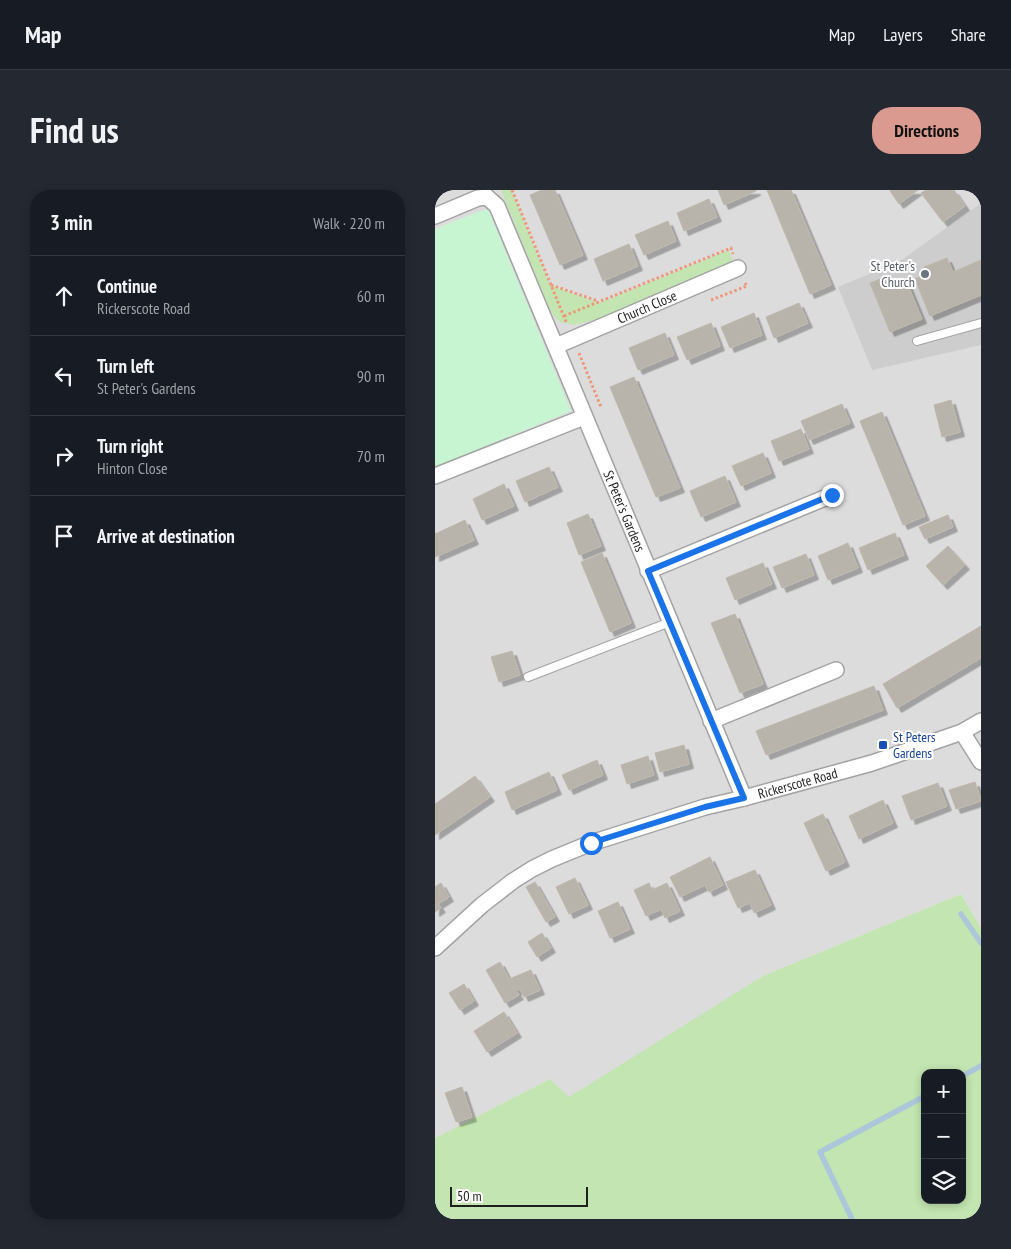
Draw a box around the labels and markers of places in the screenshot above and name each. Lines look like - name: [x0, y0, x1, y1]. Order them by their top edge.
- place label: St Peter's Church: [871, 257, 915, 291]
- marker: St Peter's Church: [919, 268, 931, 280]
- place label: St Peters Gardens: [893, 728, 936, 762]
- marker: St Peters Gardens: [877, 739, 889, 751]

